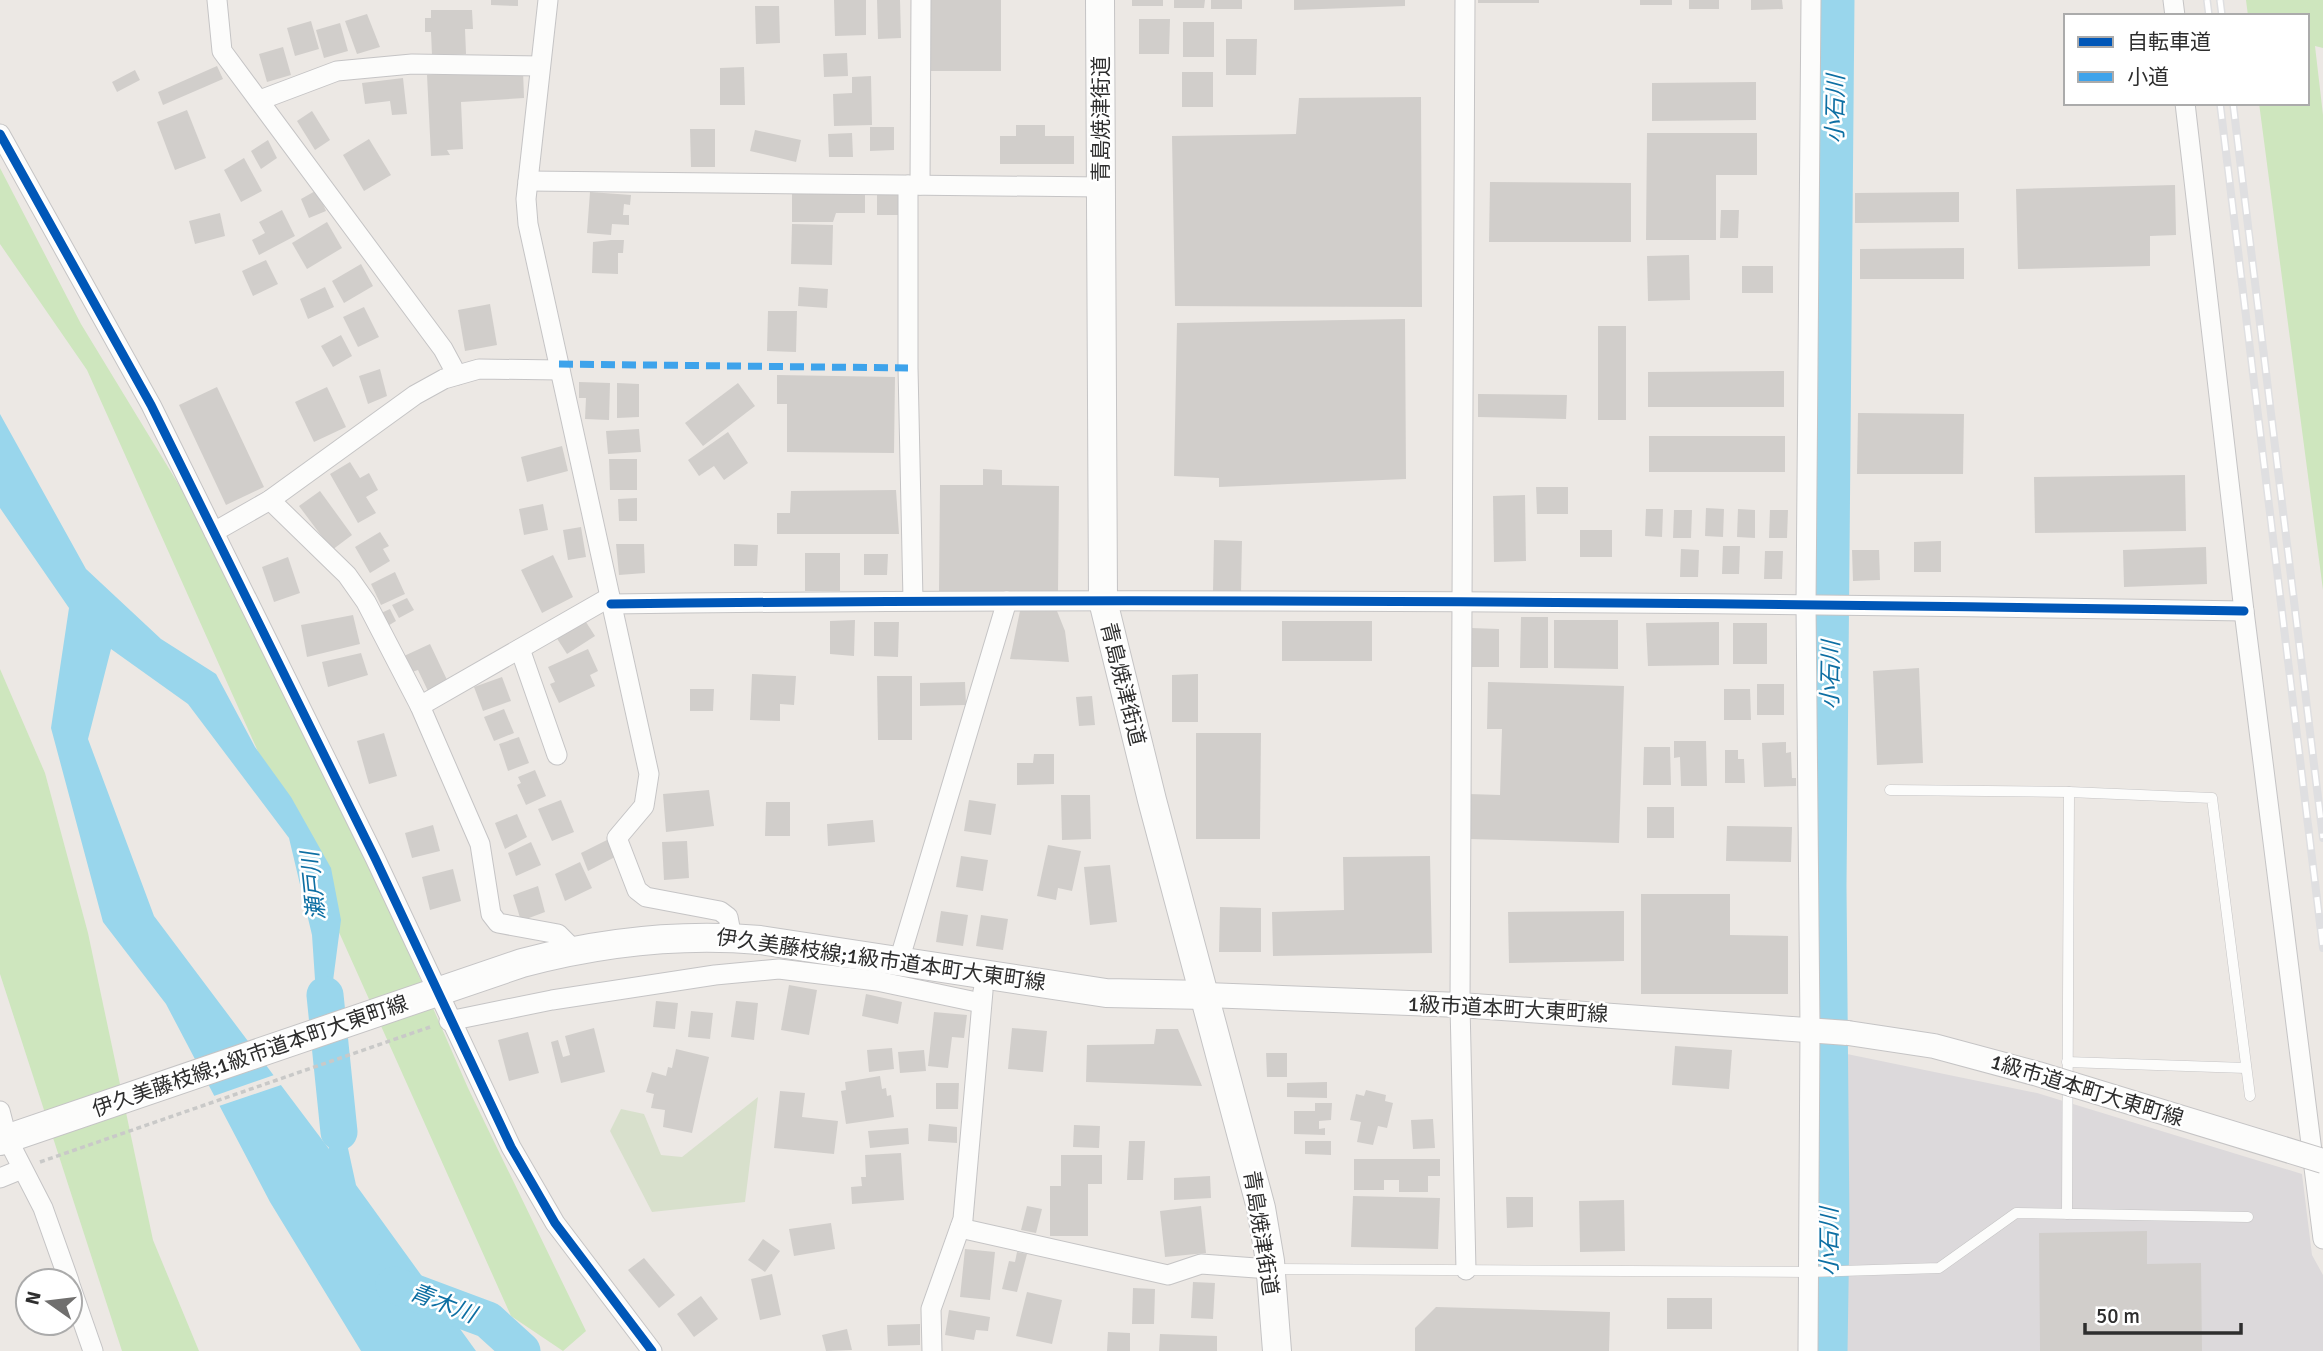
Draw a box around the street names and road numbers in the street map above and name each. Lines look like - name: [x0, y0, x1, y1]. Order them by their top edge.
- street label: 青島焼津街道: [1088, 56, 1114, 182]
- street label: 青島焼津街道: [1095, 620, 1151, 748]
- street label: 伊久美藤枝線;1級市道本町大東町線: [715, 924, 1047, 996]
- street label: 伊久美藤枝線;1級市道本町大東町線: [89, 990, 411, 1122]
- street label: 1級市道本町大東町線: [1407, 991, 1609, 1027]
- street label: 1級市道本町大東町線: [1987, 1048, 2187, 1132]
- street label: 青島焼津街道: [1238, 1169, 1284, 1297]

